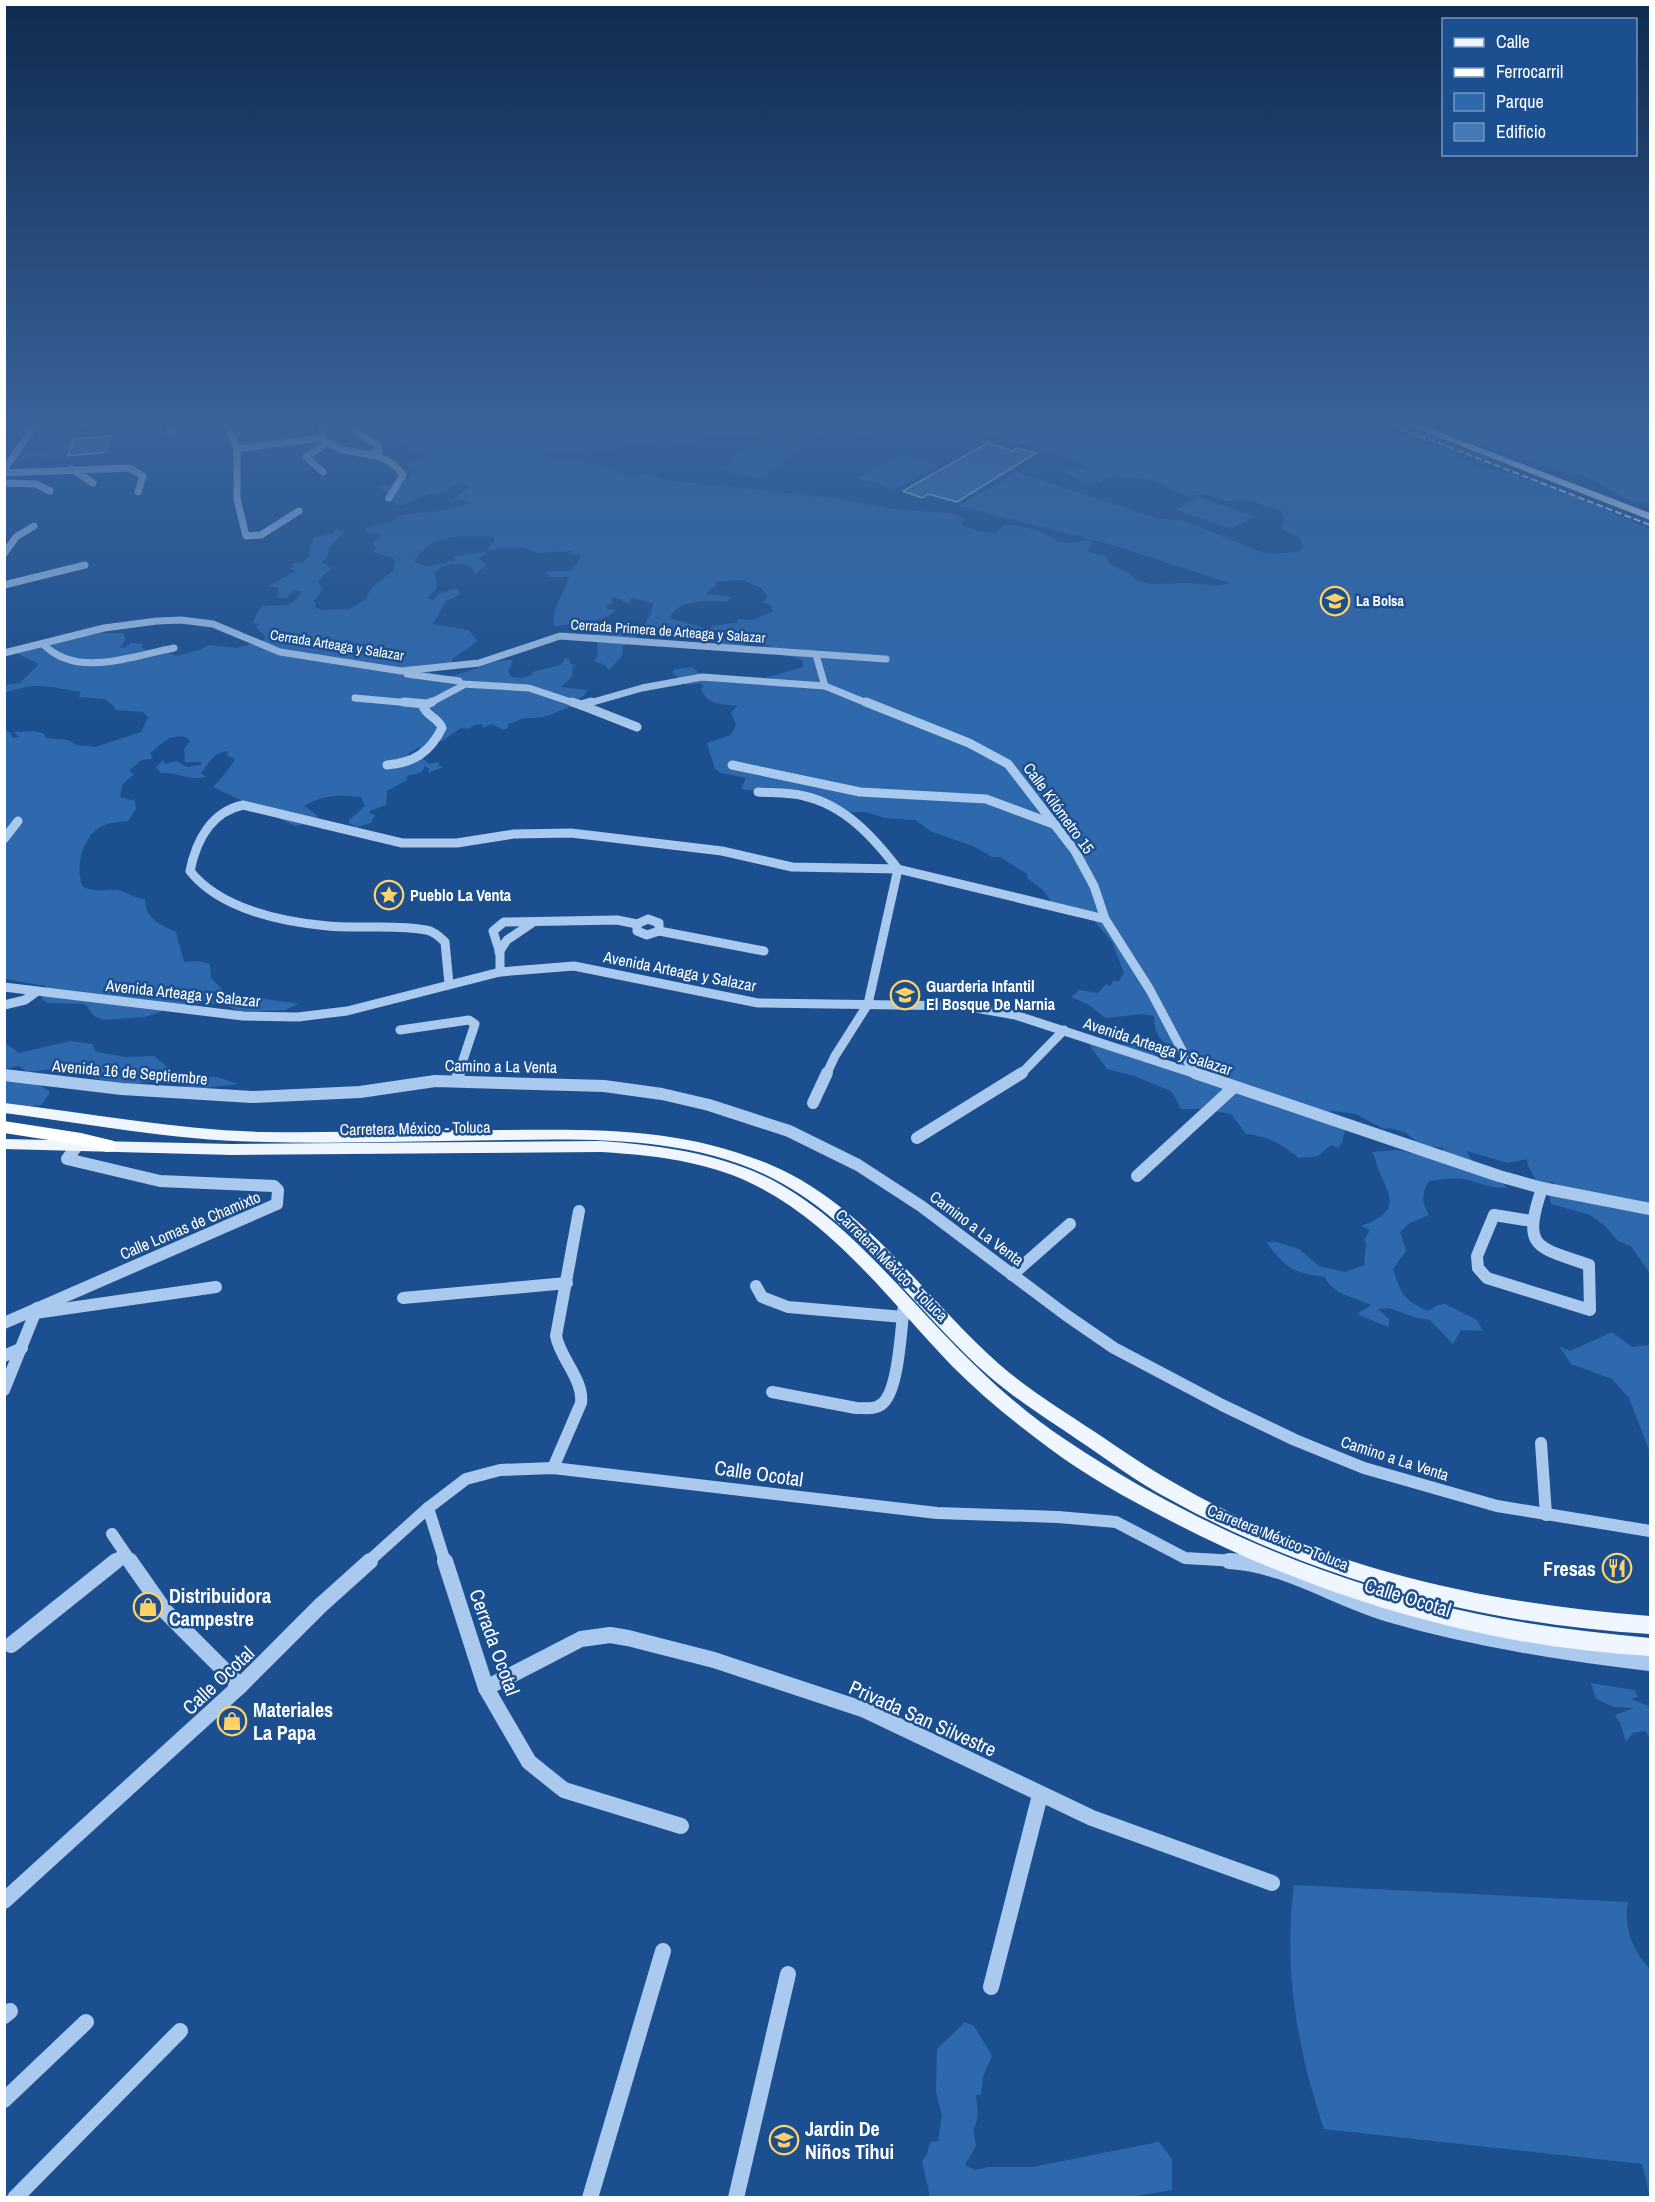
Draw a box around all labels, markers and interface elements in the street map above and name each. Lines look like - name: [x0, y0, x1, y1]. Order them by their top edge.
- legend: [1442, 18, 1637, 156]
- text: Calle: [1496, 29, 1530, 54]
- text: Ferrocarril: [1496, 59, 1563, 84]
- text: Parque: [1496, 89, 1544, 114]
- text: Edificio: [1496, 119, 1546, 144]
- school or university icon: La Bolsa: [1319, 585, 1351, 617]
- place label: La Bolsa: [1356, 592, 1404, 610]
- street label: Cerrada Primera de Arteaga y Salazar: [570, 615, 766, 647]
- street label: Cerrada Arteaga y Salazar: [269, 626, 405, 664]
- street label: Calle Kilómetro 15: [1018, 758, 1100, 858]
- place icon: Pueblo La Venta: [373, 879, 405, 911]
- place label: Pueblo La Venta: [410, 884, 512, 906]
- street label: Avenida Arteaga y Salazar: [601, 945, 759, 997]
- street label: Avenida Arteaga y Salazar: [104, 974, 262, 1012]
- place label: Guarderia Infantil El Bosque De Narnia: [926, 975, 1056, 1015]
- school or university icon: Guarderia Infantil El Bosque De Narnia: [889, 979, 921, 1011]
- street label: Avenida Arteaga y Salazar: [1080, 1011, 1236, 1081]
- street label: Avenida 16 de Septiembre: [50, 1054, 209, 1090]
- street label: Camino a La Venta: [445, 1054, 558, 1078]
- street label: Carretera México - Toluca: [339, 1116, 491, 1140]
- street label: Calle Lomas de Chamixto: [116, 1185, 264, 1265]
- street label: Camino a La Venta: [926, 1185, 1029, 1271]
- street label: Carretera México - Toluca: [831, 1204, 954, 1327]
- street label: Camino a La Venta: [1338, 1430, 1452, 1486]
- street label: Calle Ocotal: [713, 1453, 805, 1493]
- street label: Carretera México - Toluca: [1204, 1499, 1353, 1576]
- restaurant icon: Fresas: [1601, 1552, 1633, 1584]
- place label: Fresas: [1543, 1555, 1596, 1582]
- street label: Calle Ocotal: [1361, 1571, 1455, 1623]
- place label: Distribuidora Campestre: [169, 1582, 271, 1632]
- street label: Cerrada Ocotal: [463, 1585, 527, 1699]
- shop icon: Distribuidora Campestre: [132, 1591, 164, 1623]
- street label: Calle Ocotal: [176, 1640, 260, 1720]
- street label: Privada San Silvestre: [845, 1673, 1001, 1763]
- place label: Materiales La Papa: [253, 1696, 333, 1746]
- shop icon: Materiales La Papa: [216, 1705, 248, 1737]
- place label: Jardin De Niños Tihui: [805, 2115, 894, 2165]
- school or university icon: Jardin De Niños Tihui: [768, 2124, 800, 2156]

